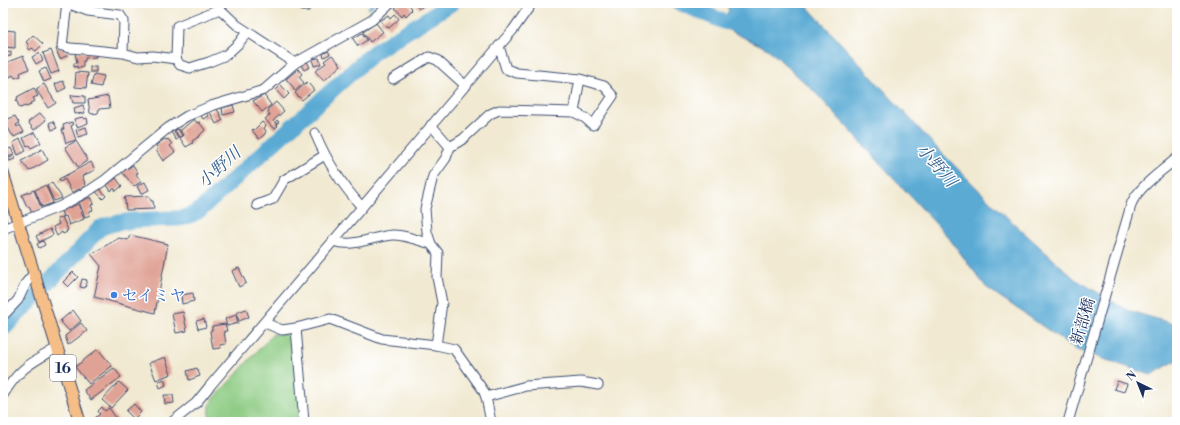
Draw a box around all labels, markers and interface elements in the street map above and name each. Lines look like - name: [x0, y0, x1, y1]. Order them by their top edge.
- water label: 小野川: [911, 139, 963, 194]
- water label: 小野川: [193, 141, 247, 193]
- place label: セイミヤ: [122, 286, 186, 306]
- marker: セイミヤ: [109, 290, 119, 300]
- street label: 新部橋: [1066, 295, 1100, 347]
- road number: 16: [50, 355, 76, 381]
- north arrow: [1118, 363, 1158, 403]
- text: N: [1124, 368, 1140, 385]

